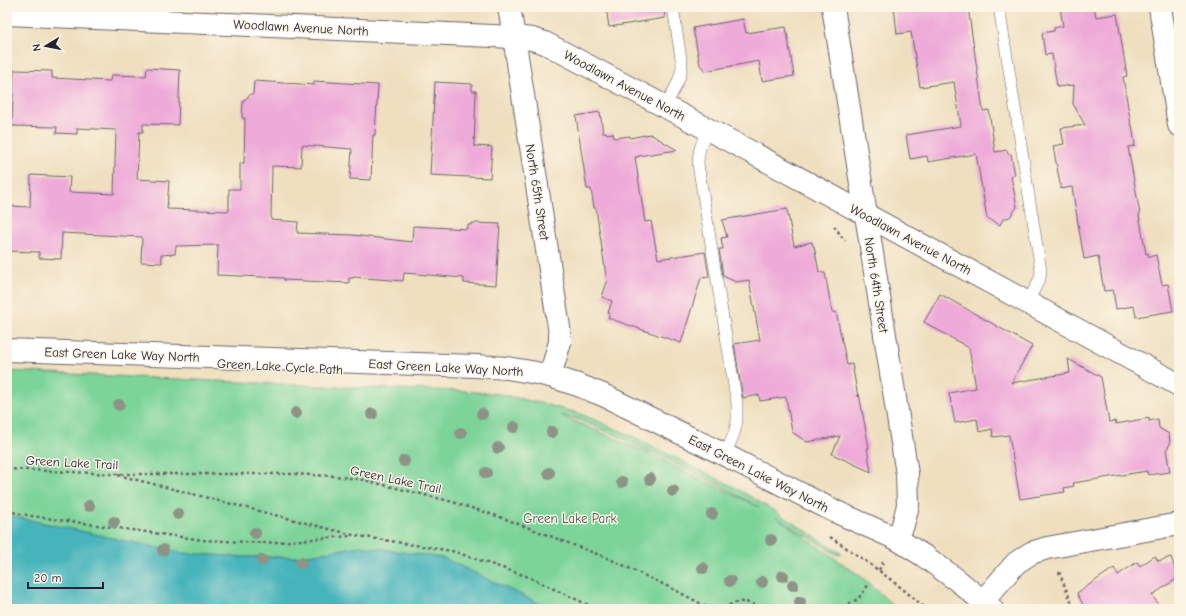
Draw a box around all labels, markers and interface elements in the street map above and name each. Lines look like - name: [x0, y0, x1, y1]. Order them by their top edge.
- street label: Woodlawn Avenue North: [233, 16, 369, 39]
- north arrow: [26, 26, 66, 66]
- text: N: [30, 43, 44, 52]
- street label: Woodlawn Avenue North: [561, 47, 688, 124]
- street label: North 65th Street: [522, 143, 553, 243]
- street label: Woodlawn Avenue North: [847, 201, 974, 278]
- street label: North 64th Street: [862, 236, 892, 335]
- street label: East Green Lake Way North: [44, 344, 200, 365]
- street label: Green Lake Cycle Path: [216, 356, 343, 377]
- street label: East Green Lake Way North: [368, 356, 524, 379]
- street label: East Green Lake Way North: [686, 432, 831, 515]
- street label: Green Lake Trail: [25, 453, 119, 472]
- street label: Green Lake Trail: [349, 462, 443, 496]
- park label: Green Lake Park: [523, 511, 617, 526]
- scale bar: [28, 564, 103, 590]
- text: 20 m: [34, 571, 62, 585]

